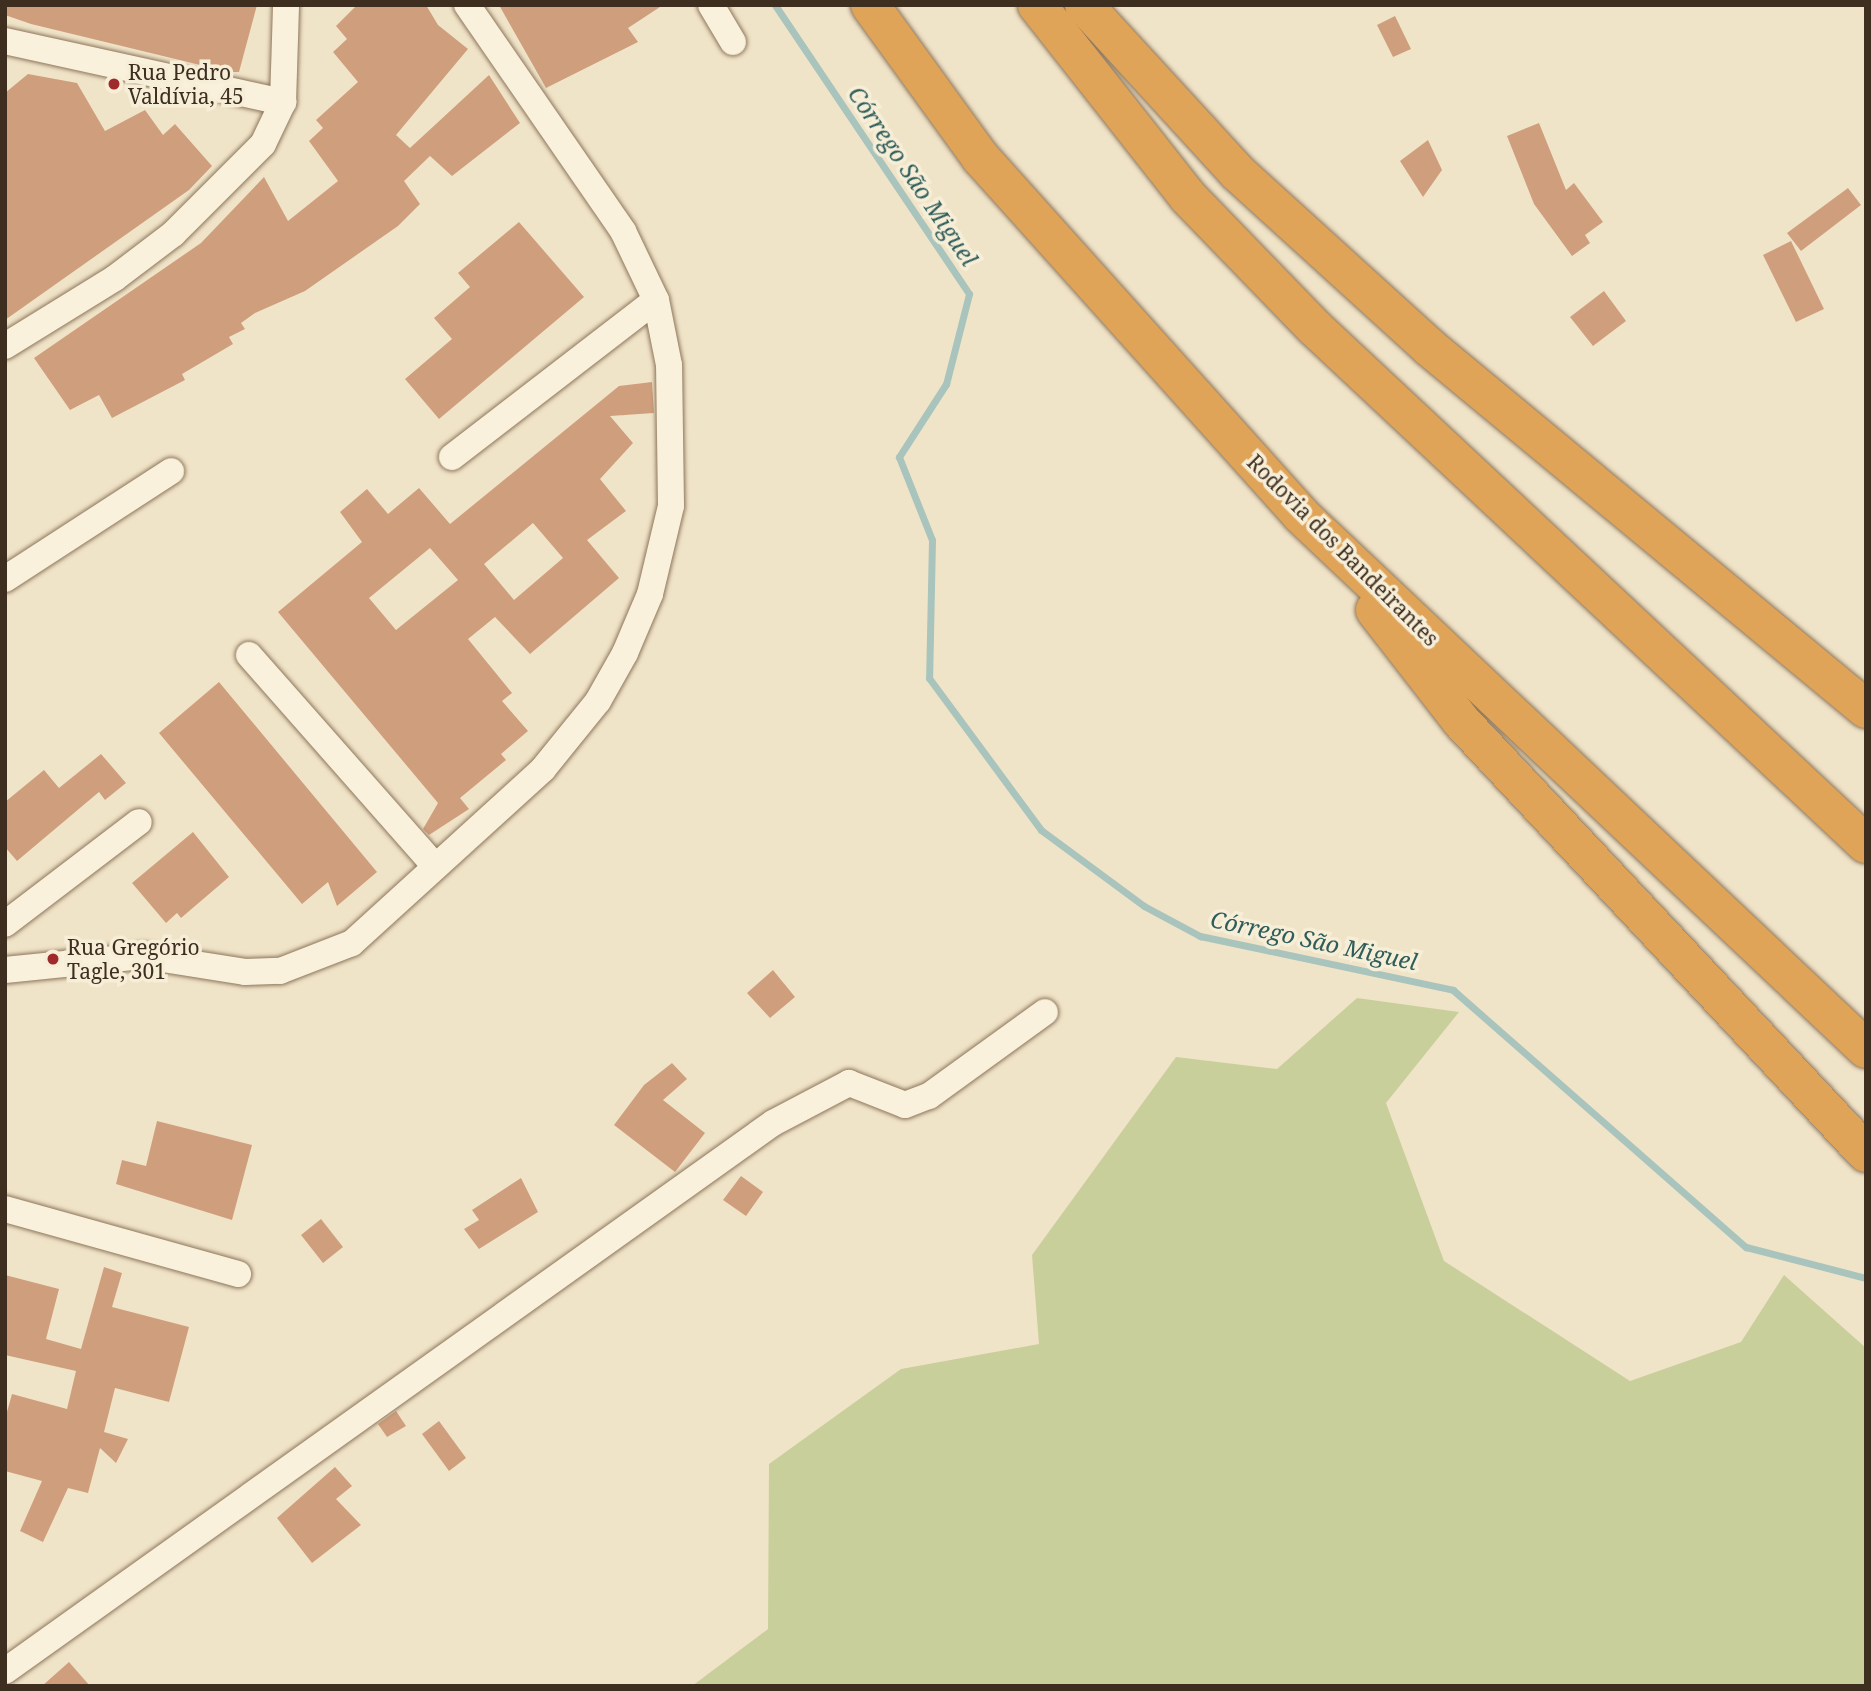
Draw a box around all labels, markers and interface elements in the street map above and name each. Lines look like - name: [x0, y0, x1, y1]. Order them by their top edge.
- place label: Rua Pedro Valdívia, 45: [128, 59, 244, 109]
- marker: Rua Pedro Valdívia, 45: [106, 76, 122, 92]
- water label: Córrego São Miguel: [843, 81, 983, 271]
- street label: Rodovia dos Bandeirantes: [1242, 449, 1444, 651]
- water label: Córrego São Miguel: [1208, 905, 1420, 975]
- place label: Rua Gregório Tagle, 301: [67, 934, 200, 984]
- marker: Rua Gregório Tagle, 301: [45, 951, 61, 967]

